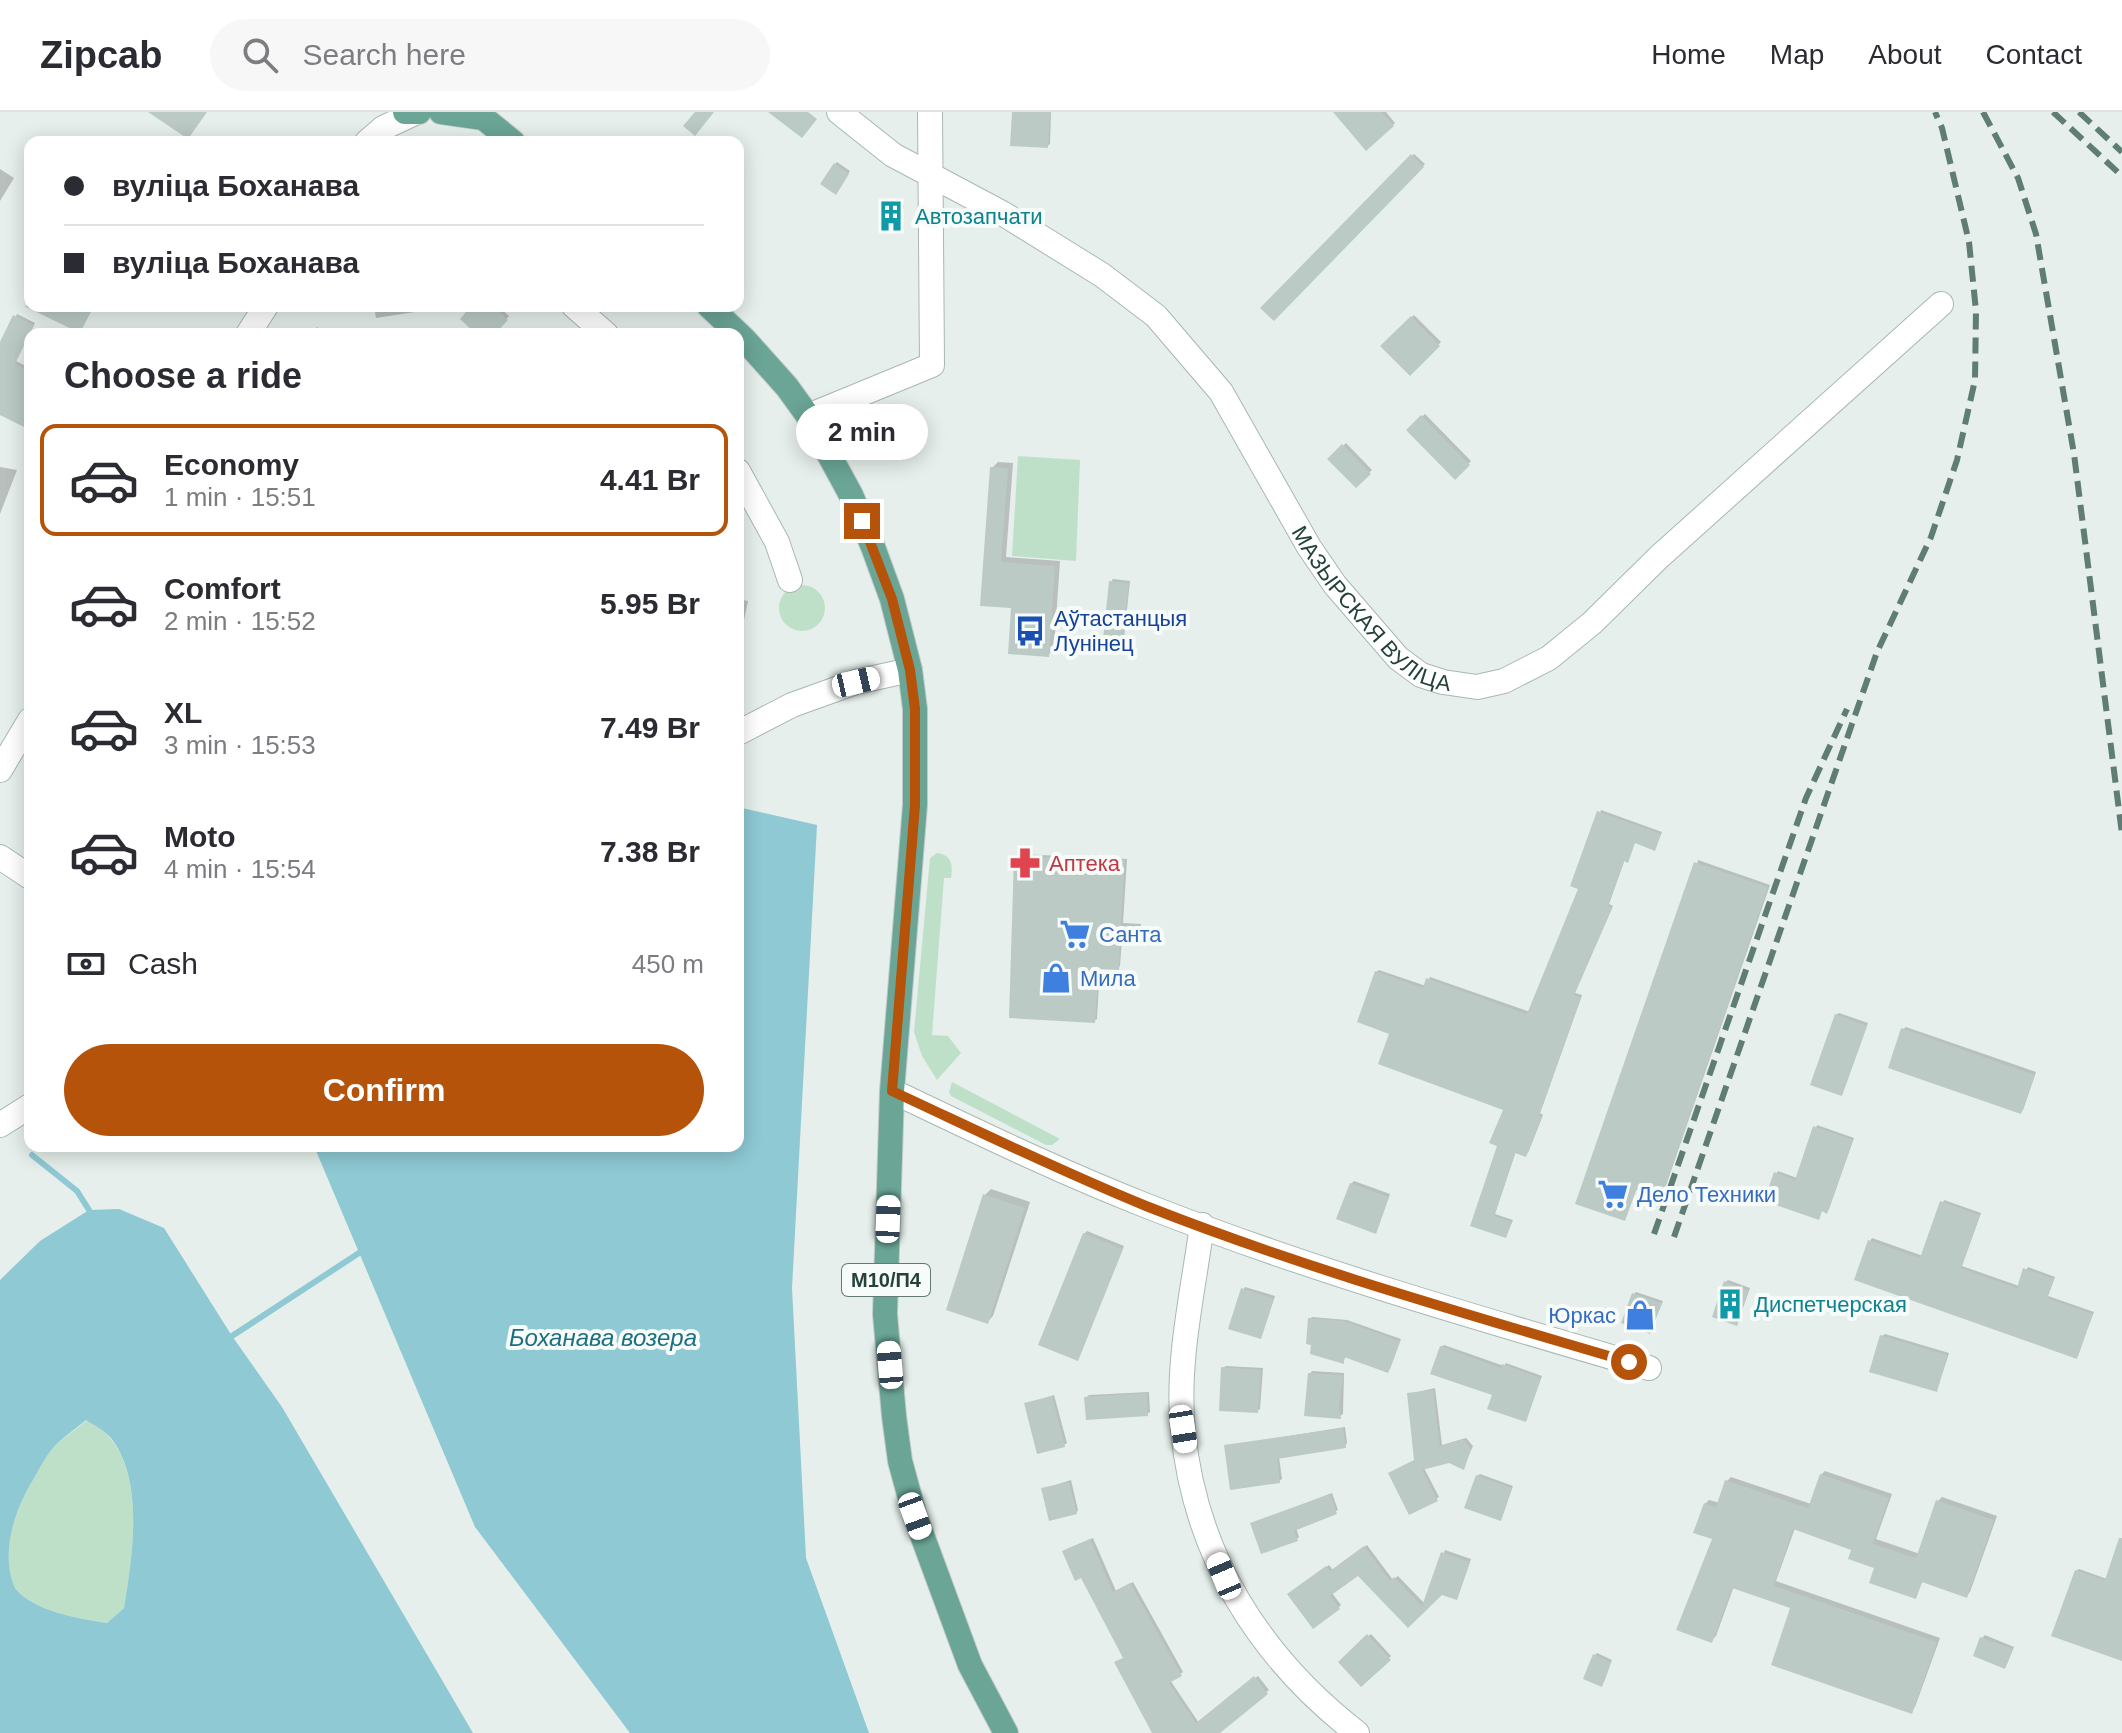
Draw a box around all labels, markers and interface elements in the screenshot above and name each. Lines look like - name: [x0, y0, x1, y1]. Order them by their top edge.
- search box: [210, 19, 770, 91]
- icon: search: [238, 33, 282, 77]
- text: Zipcab: [40, 34, 162, 76]
- text: Search here: [302, 38, 466, 71]
- text: Home: [1651, 39, 1726, 70]
- text: Map: [1770, 39, 1824, 70]
- text: About: [1868, 39, 1942, 70]
- text: Contact: [1986, 39, 2082, 70]
- text: вуліца Боханава: [112, 169, 359, 202]
- building icon: Автозапчати: [874, 199, 908, 233]
- place label: Автозапчати: [915, 204, 1043, 229]
- text: вуліца Боханава: [112, 246, 359, 279]
- text: Choose a ride: [64, 355, 302, 396]
- callout: 2 min: [796, 405, 928, 461]
- text: 2 min: [828, 417, 896, 447]
- icon: car: [68, 444, 140, 516]
- text: Economy: [164, 448, 299, 481]
- text: 4.41 Br: [600, 463, 700, 496]
- text: 1 min · 15:51: [164, 482, 316, 512]
- route end: [844, 503, 880, 539]
- street label: МАЗЫРСКАЯ ВУЛІЦА: [1287, 522, 1453, 696]
- icon: car: [68, 568, 140, 640]
- text: Comfort: [164, 572, 281, 605]
- text: 5.95 Br: [600, 587, 700, 620]
- text: 2 min · 15:52: [164, 606, 316, 636]
- place label: Аўтастанцыя Лунінец: [1054, 606, 1187, 656]
- bus stop icon: Аўтастанцыя Лунінец: [1013, 614, 1047, 648]
- car: [830, 665, 882, 699]
- icon: car: [68, 692, 140, 764]
- text: XL: [164, 696, 202, 729]
- text: 7.49 Br: [600, 711, 700, 744]
- text: 3 min · 15:53: [164, 730, 316, 760]
- icon: car: [68, 816, 140, 888]
- text: Moto: [164, 820, 236, 853]
- text: 7.38 Br: [600, 835, 700, 868]
- pharmacy icon: Аптека: [1008, 846, 1042, 880]
- place label: Аптека: [1049, 851, 1121, 876]
- text: 4 min · 15:54: [164, 854, 316, 884]
- supermarket icon: Санта: [1058, 917, 1092, 951]
- place label: Санта: [1099, 922, 1162, 947]
- icon: cash: [64, 942, 108, 986]
- text: Cash: [128, 947, 198, 980]
- text: 450 m: [632, 949, 704, 979]
- shop icon: Мила: [1039, 961, 1073, 995]
- place label: Мила: [1080, 966, 1136, 991]
- button: Confirm: [64, 1044, 704, 1136]
- supermarket icon: Дело Техники: [1596, 1177, 1630, 1211]
- place label: Дело Техники: [1637, 1182, 1776, 1207]
- car: [875, 1195, 901, 1243]
- road number: М10/П4: [842, 1264, 930, 1296]
- building icon: Диспетчерская: [1713, 1287, 1747, 1321]
- place label: Диспетчерская: [1754, 1292, 1907, 1317]
- shop icon: Юркас: [1623, 1298, 1657, 1332]
- place label: Юркас: [1548, 1303, 1616, 1328]
- water label: Боханава возера: [509, 1324, 697, 1351]
- car: [876, 1340, 904, 1390]
- route start: [1611, 1344, 1647, 1380]
- car: [1167, 1403, 1199, 1455]
- car: [896, 1489, 934, 1543]
- car: [1204, 1549, 1244, 1603]

